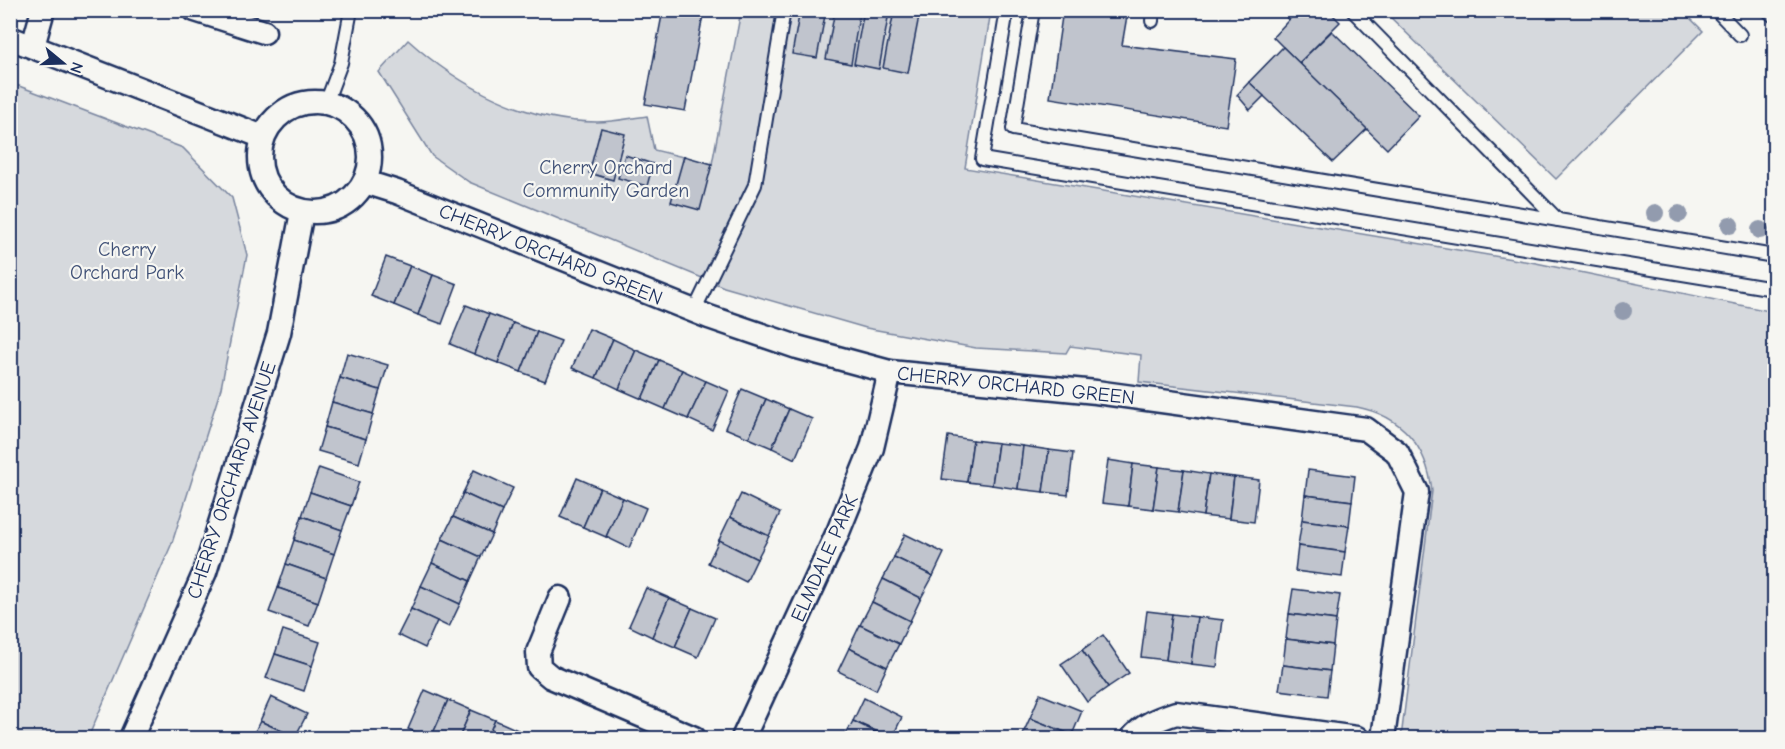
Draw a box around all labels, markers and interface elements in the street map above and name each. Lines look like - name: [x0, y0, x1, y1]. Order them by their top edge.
- north arrow: [33, 33, 93, 93]
- text: N: [66, 60, 86, 75]
- park label: Cherry Orchard Community Garden: [523, 156, 689, 202]
- street label: CHERRY ORCHARD GREEN: [436, 199, 666, 310]
- park label: Cherry Orchard Park: [70, 238, 184, 284]
- street label: CHERRY ORCHARD AVENUE: [182, 359, 281, 602]
- street label: CHERRY ORCHARD GREEN: [896, 362, 1136, 409]
- street label: ELMDALE PARK: [786, 491, 863, 625]

